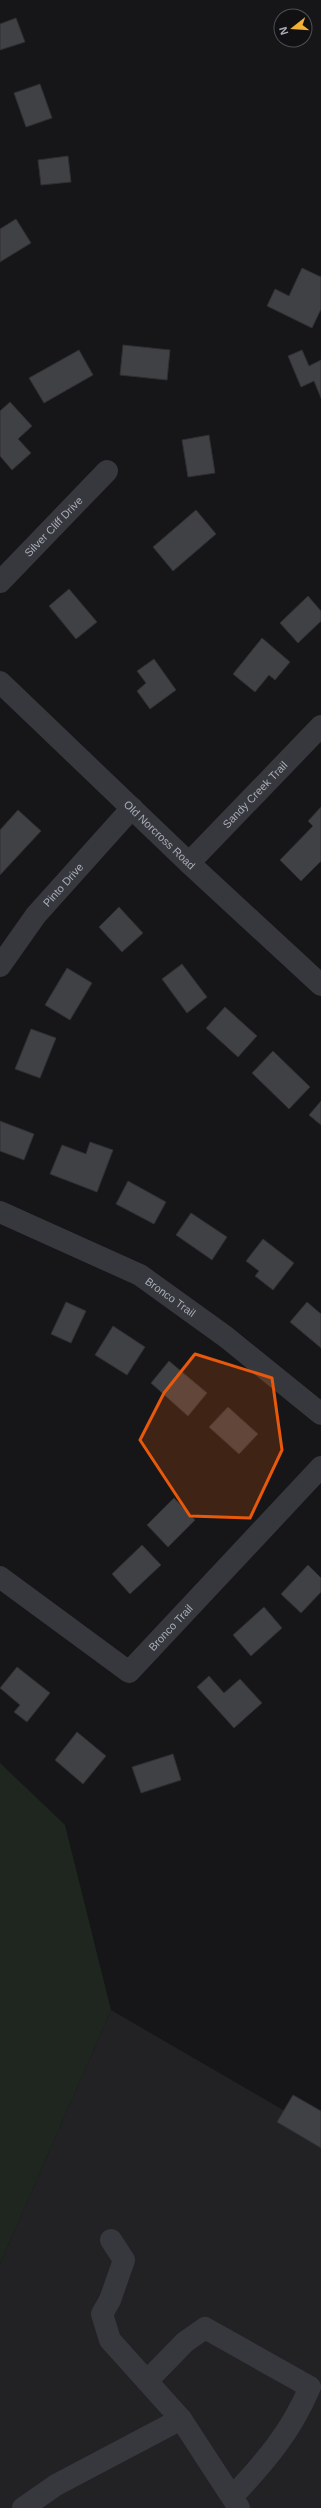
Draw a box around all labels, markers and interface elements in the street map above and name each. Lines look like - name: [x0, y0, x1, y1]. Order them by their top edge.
- north arrow: [273, 8, 313, 48]
- text: N: [277, 25, 290, 36]
- street label: Silver Cliff Drive: [22, 494, 85, 559]
- street label: Sandy Creek Trail: [220, 759, 290, 830]
- street label: Old Norcross Road: [122, 798, 198, 872]
- street label: Pinto Drive: [41, 861, 86, 909]
- street label: Bronco Trail: [143, 1275, 198, 1319]
- street label: Bronco Trail: [146, 1602, 195, 1653]

